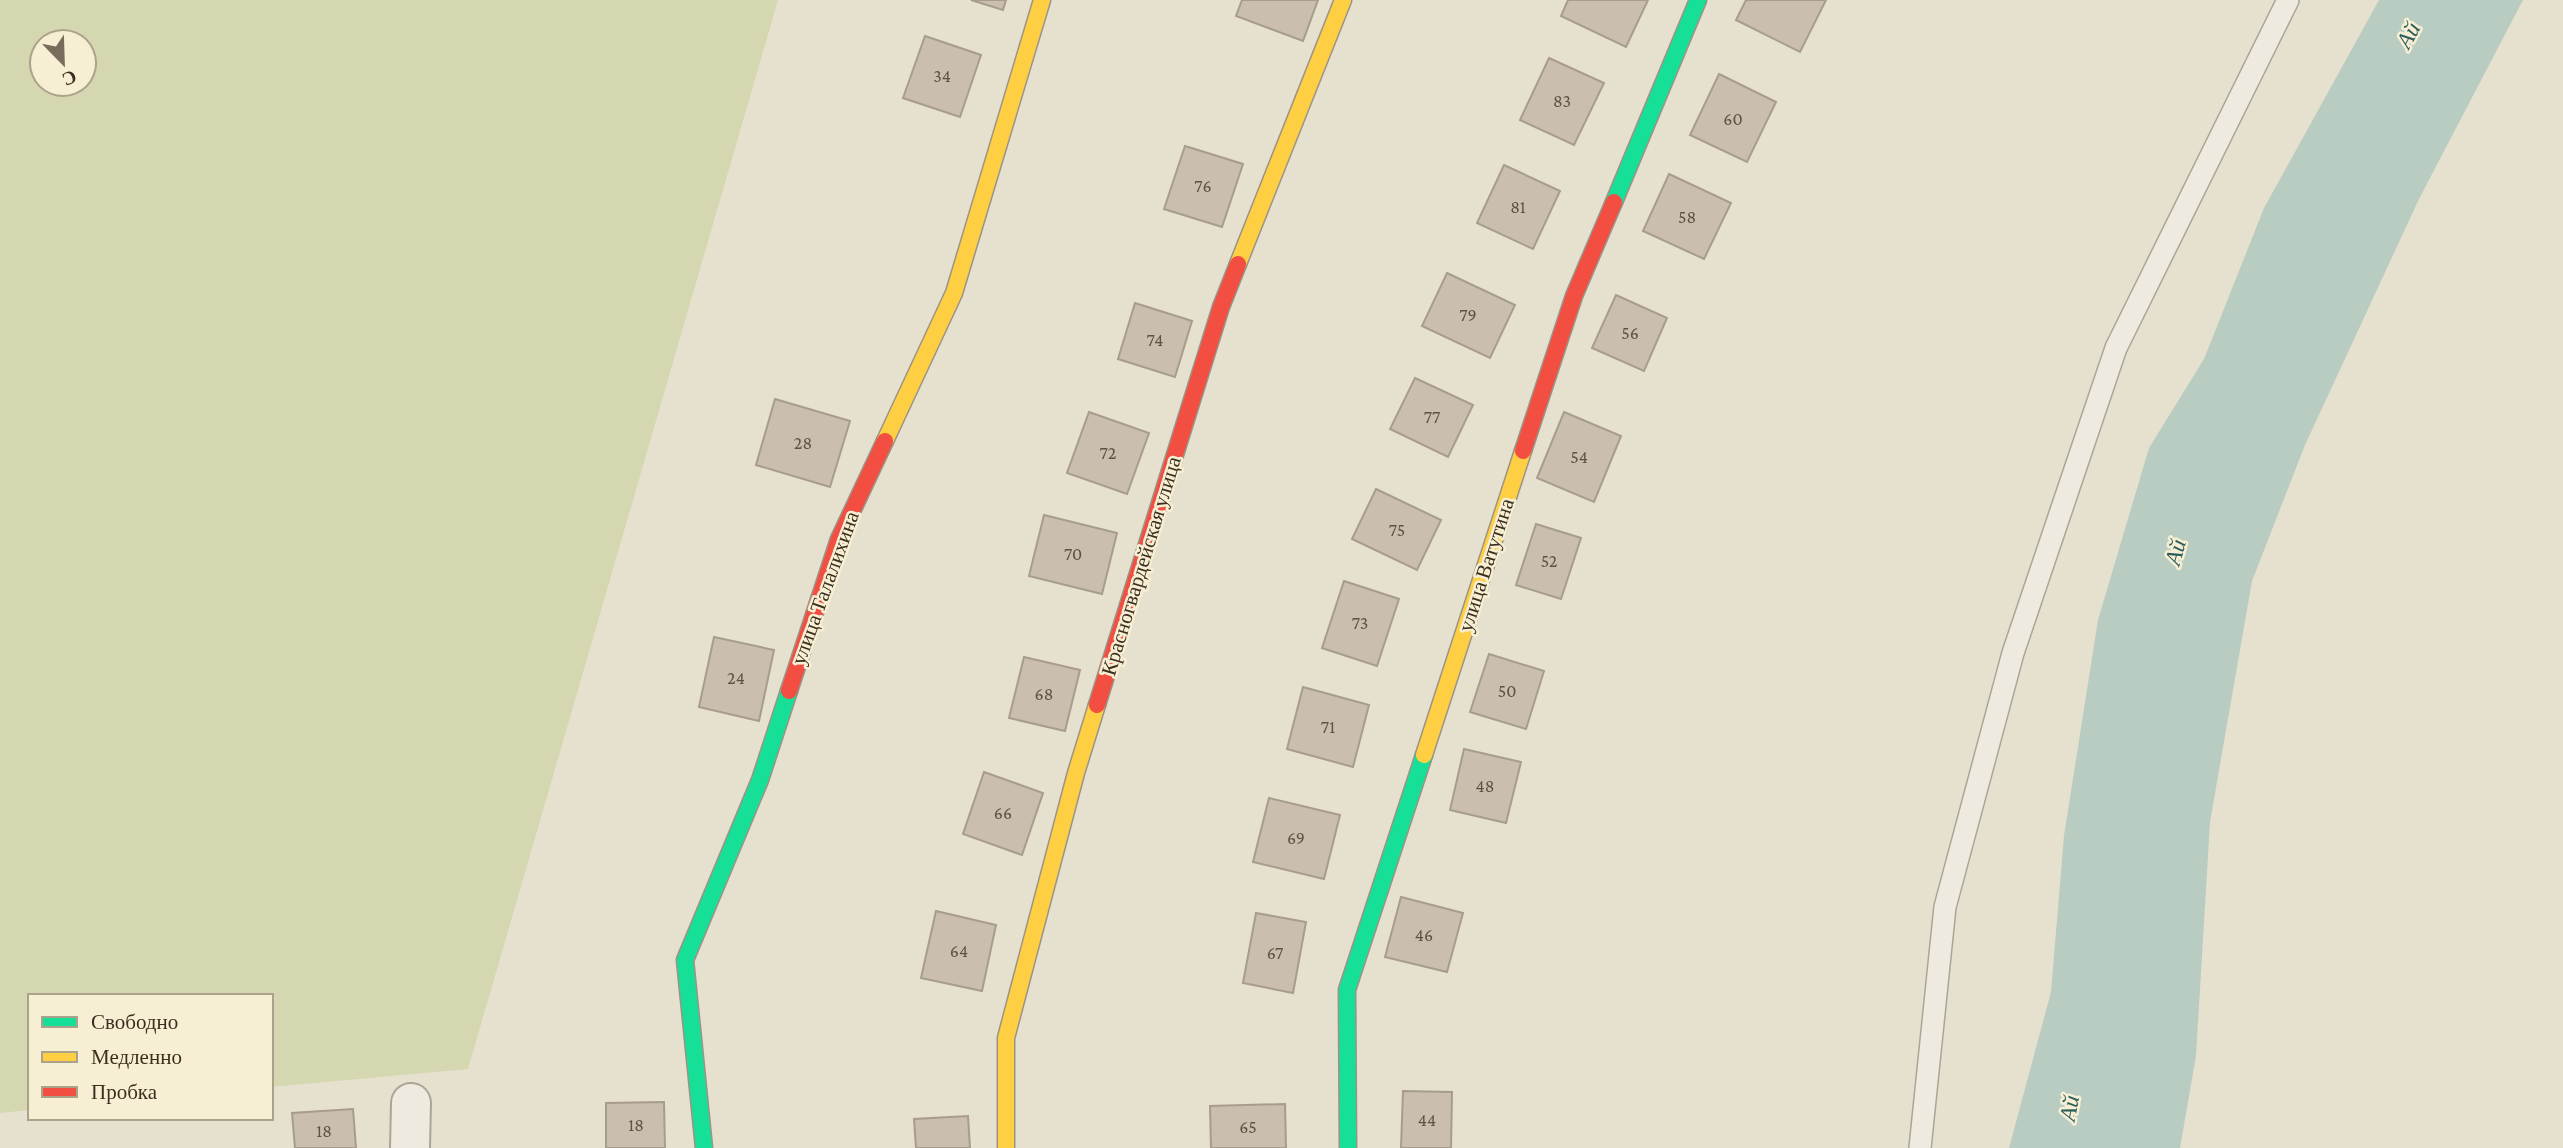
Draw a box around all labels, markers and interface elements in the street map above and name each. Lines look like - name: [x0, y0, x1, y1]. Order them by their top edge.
- water label: Ай: [2389, 17, 2426, 54]
- north arrow: [28, 28, 98, 98]
- text: С: [59, 66, 80, 91]
- house number: 34: [933, 66, 951, 86]
- house number: 83: [1553, 91, 1571, 111]
- house number: 60: [1723, 109, 1743, 129]
- house number: 76: [1194, 176, 1212, 196]
- house number: 81: [1510, 197, 1526, 217]
- house number: 58: [1678, 207, 1696, 227]
- house number: 79: [1459, 305, 1477, 325]
- house number: 56: [1621, 323, 1639, 343]
- house number: 74: [1147, 330, 1163, 350]
- house number: 77: [1424, 407, 1440, 427]
- house number: 28: [794, 433, 812, 453]
- house number: 72: [1100, 443, 1116, 463]
- house number: 54: [1570, 447, 1588, 467]
- street label: Красногвардейская улица: [1096, 453, 1186, 678]
- street label: улица Ватутина: [1453, 495, 1519, 635]
- street label: улица Талалихина: [786, 507, 864, 668]
- house number: 75: [1389, 520, 1405, 540]
- water label: Ай: [2158, 536, 2191, 570]
- house number: 70: [1064, 544, 1082, 564]
- house number: 52: [1541, 551, 1557, 571]
- house number: 73: [1352, 613, 1368, 633]
- house number: 24: [727, 668, 745, 688]
- house number: 50: [1498, 681, 1516, 701]
- house number: 68: [1035, 684, 1053, 704]
- house number: 71: [1321, 717, 1335, 737]
- house number: 48: [1476, 776, 1494, 796]
- house number: 66: [994, 803, 1012, 823]
- house number: 69: [1287, 828, 1305, 848]
- house number: 46: [1415, 925, 1433, 945]
- house number: 64: [950, 941, 968, 961]
- house number: 67: [1267, 943, 1283, 963]
- legend: [28, 994, 273, 1120]
- text: Свободно: [91, 1010, 178, 1034]
- text: Медленно: [91, 1045, 182, 1069]
- text: Пробка: [91, 1080, 158, 1104]
- water label: Ай: [2053, 1092, 2084, 1125]
- house number: 44: [1418, 1110, 1436, 1130]
- house number: 18: [628, 1115, 644, 1135]
- house number: 65: [1239, 1117, 1257, 1137]
- house number: 18: [316, 1121, 332, 1141]

